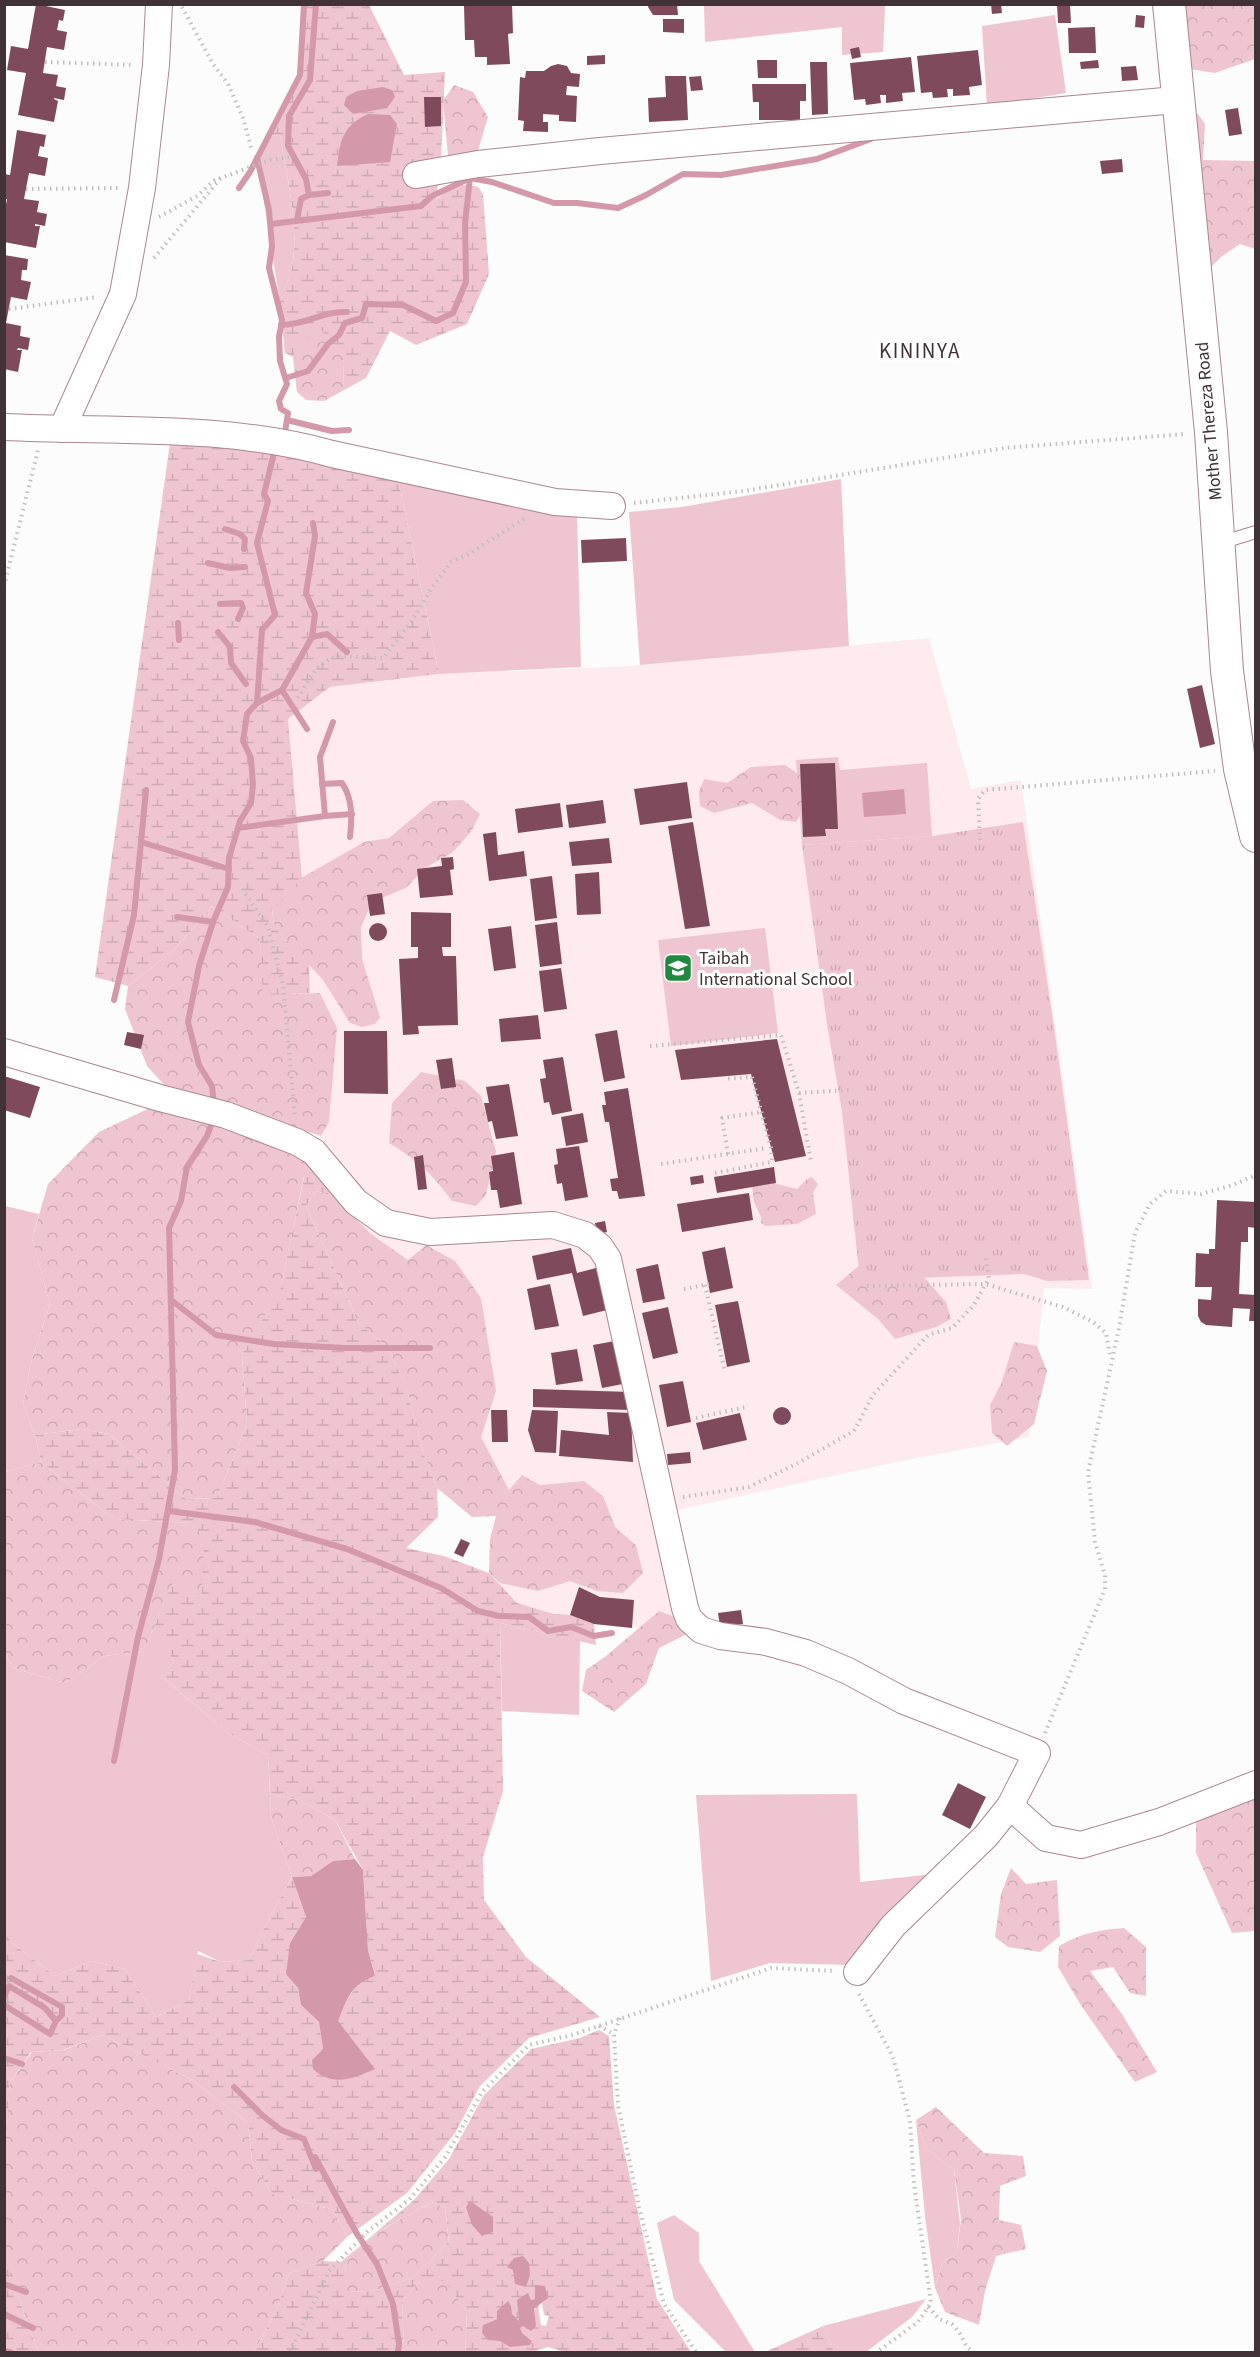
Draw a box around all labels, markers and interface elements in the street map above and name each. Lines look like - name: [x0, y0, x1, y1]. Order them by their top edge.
- district label: KININYA: [879, 336, 961, 366]
- street label: Mother Thereza Road: [1190, 341, 1228, 501]
- place label: Taibah International School: [699, 946, 852, 992]
- school or university icon: Taibah International School: [662, 952, 694, 984]

